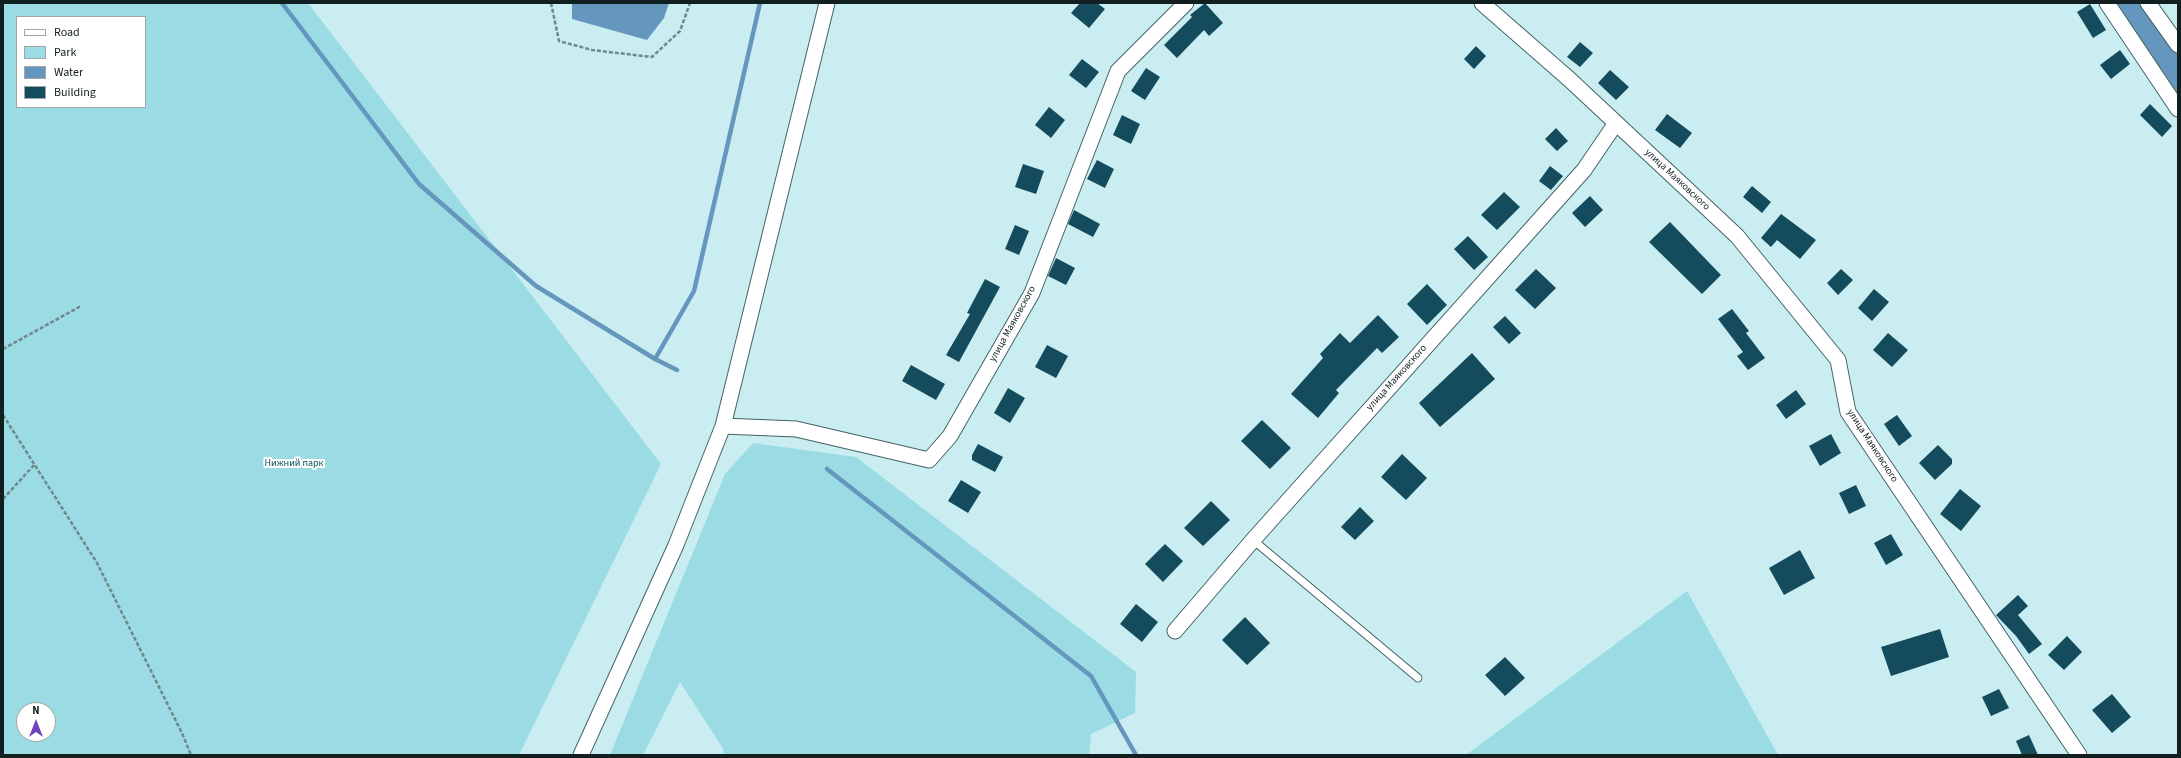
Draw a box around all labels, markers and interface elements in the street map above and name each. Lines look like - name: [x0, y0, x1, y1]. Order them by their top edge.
- legend: [16, 16, 146, 108]
- text: Road: [54, 24, 80, 41]
- text: Park: [54, 44, 76, 61]
- text: Water: [54, 64, 83, 81]
- text: Building: [54, 84, 96, 101]
- street label: улица Маяковского: [1642, 147, 1712, 213]
- street label: улица Маяковского: [987, 284, 1039, 364]
- street label: улица Маяковского: [1364, 342, 1430, 414]
- street label: улица Маяковского: [1844, 407, 1900, 485]
- park label: Нижний парк: [264, 458, 324, 470]
- north arrow: [16, 702, 56, 742]
- text: N: [32, 703, 40, 718]

